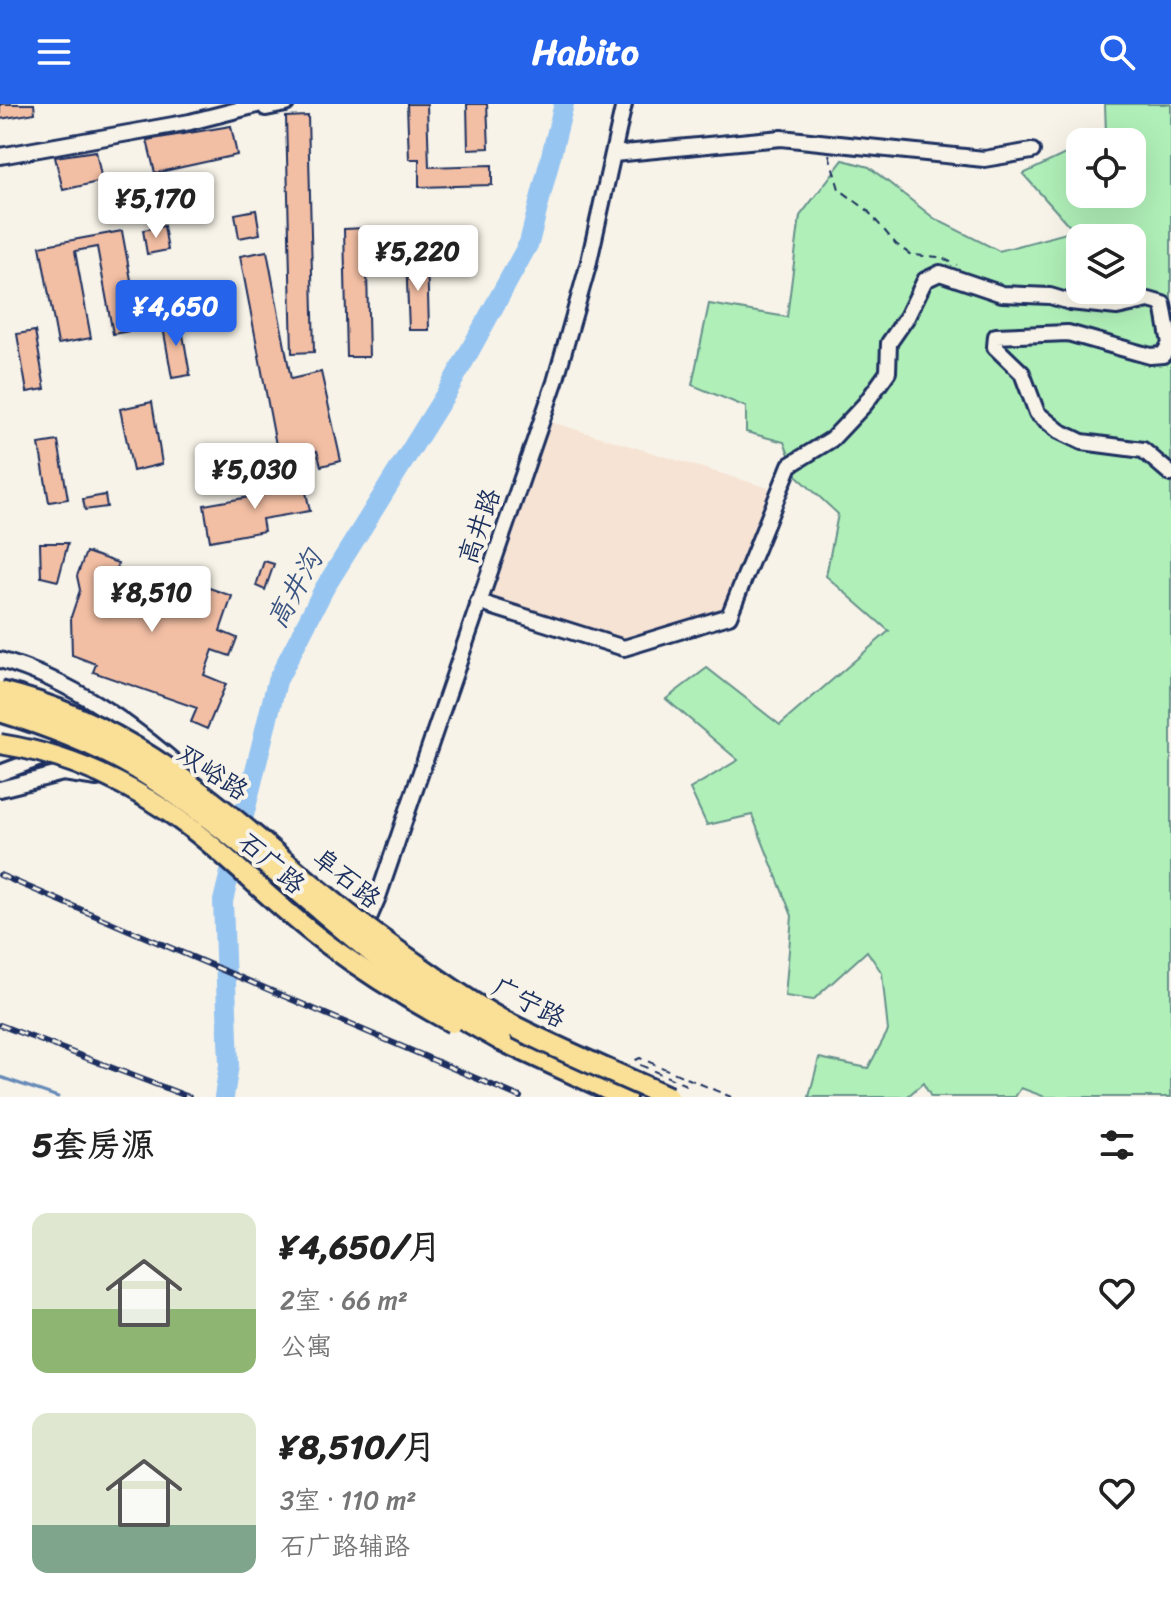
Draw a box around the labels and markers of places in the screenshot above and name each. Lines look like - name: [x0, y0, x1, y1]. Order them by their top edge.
- pin: ¥5,170: [91, 172, 221, 240]
- pin: ¥5,220: [353, 225, 483, 293]
- pin: ¥4,650: [111, 280, 241, 348]
- pin: ¥5,030: [190, 443, 320, 511]
- pin: ¥8,510: [87, 566, 217, 634]

